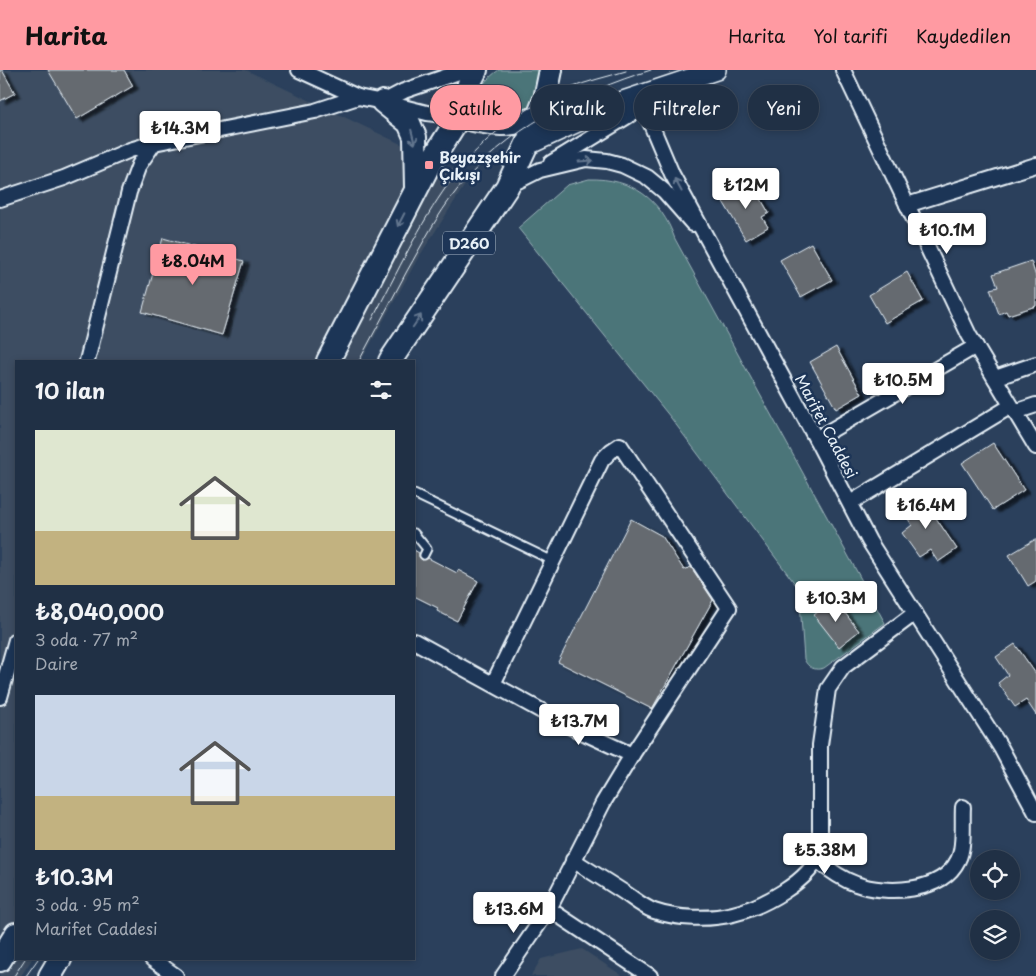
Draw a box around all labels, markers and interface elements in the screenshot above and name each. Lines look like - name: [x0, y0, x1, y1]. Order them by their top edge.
- text: Harita: [25, 17, 107, 53]
- text: Harita: [728, 22, 785, 49]
- text: Yol tarifi: [813, 22, 888, 49]
- text: Kaydedilen: [916, 22, 1011, 49]
- chip: Satılık: [430, 85, 521, 130]
- chip: Kiralık: [531, 85, 624, 130]
- chip: Filtreler: [634, 85, 738, 130]
- chip: Yeni: [748, 85, 819, 130]
- pin: ₺14.3M: [139, 111, 221, 153]
- text: ₺14.3M: [151, 115, 209, 139]
- one-way arrow: [409, 129, 418, 145]
- place label: Beyazşehir Çıkışı: [439, 145, 521, 185]
- one-way arrow: [577, 156, 593, 165]
- marker: Beyazşehir Çıkışı: [423, 159, 435, 171]
- pin: ₺12M: [716, 168, 776, 210]
- text: ₺12M: [723, 172, 769, 196]
- one-way arrow: [673, 179, 683, 193]
- pin: ₺10.1M: [906, 212, 988, 255]
- one-way arrow: [396, 213, 406, 228]
- text: ₺10.1M: [919, 217, 975, 241]
- road number: D260: [443, 232, 495, 254]
- pin: ₺8.04M: [152, 244, 234, 286]
- text: ₺8.04M: [161, 248, 225, 272]
- one-way arrow: [412, 314, 422, 328]
- pin: ₺10.5M: [862, 362, 944, 405]
- text: ₺10.5M: [873, 367, 933, 391]
- street label: Marifet Caddesi: [790, 370, 864, 482]
- text: 10 ilan: [35, 374, 105, 406]
- icon: filters: [367, 376, 395, 404]
- icon: home: [170, 463, 260, 553]
- pin: ₺16.4M: [885, 488, 967, 530]
- text: ₺16.4M: [897, 492, 955, 516]
- pin: ₺10.3M: [795, 580, 877, 623]
- text: ₺10.3M: [806, 585, 866, 609]
- text: ₺8,040,000: [35, 595, 164, 627]
- text: 3 oda · 77 m²: [35, 627, 138, 651]
- text: Daire: [35, 651, 78, 675]
- pin: ₺13.7M: [538, 704, 620, 746]
- text: ₺13.7M: [550, 708, 608, 732]
- icon: home: [170, 728, 260, 818]
- pin: ₺5.38M: [784, 832, 866, 875]
- text: ₺5.38M: [794, 837, 856, 861]
- map controls: [970, 850, 1020, 960]
- button: locate: [970, 850, 1020, 900]
- text: ₺10.3M: [35, 860, 113, 892]
- text: 3 oda · 95 m²: [35, 892, 140, 916]
- pin: ₺13.6M: [473, 892, 555, 934]
- text: ₺13.6M: [484, 896, 544, 920]
- button: layers: [970, 910, 1020, 960]
- text: Marifet Caddesi: [35, 916, 158, 940]

